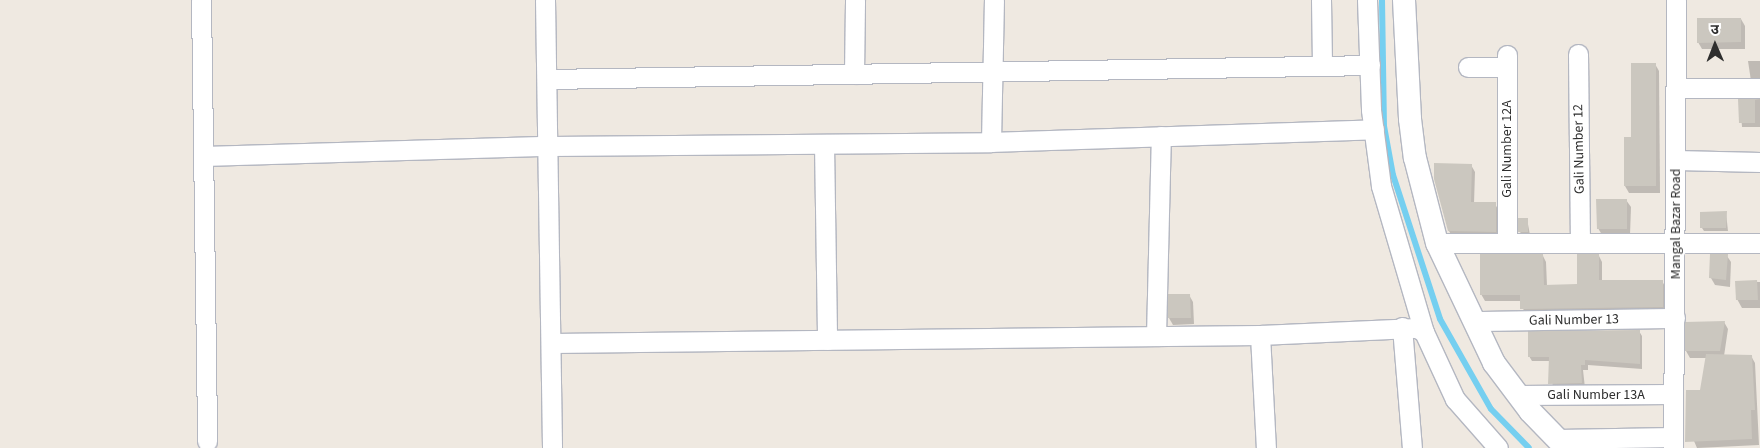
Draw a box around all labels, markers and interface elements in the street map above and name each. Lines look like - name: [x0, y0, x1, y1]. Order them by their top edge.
- north arrow: [1690, 20, 1740, 70]
- text: उ: [1710, 20, 1719, 40]
- street label: Gali Number 12A: [1499, 100, 1515, 198]
- street label: Gali Number 12: [1570, 104, 1588, 194]
- street label: Mangal Bazar Road: [1668, 169, 1684, 279]
- street label: Gali Number 13: [1529, 311, 1619, 329]
- street label: Gali Number 13A: [1547, 387, 1645, 403]

